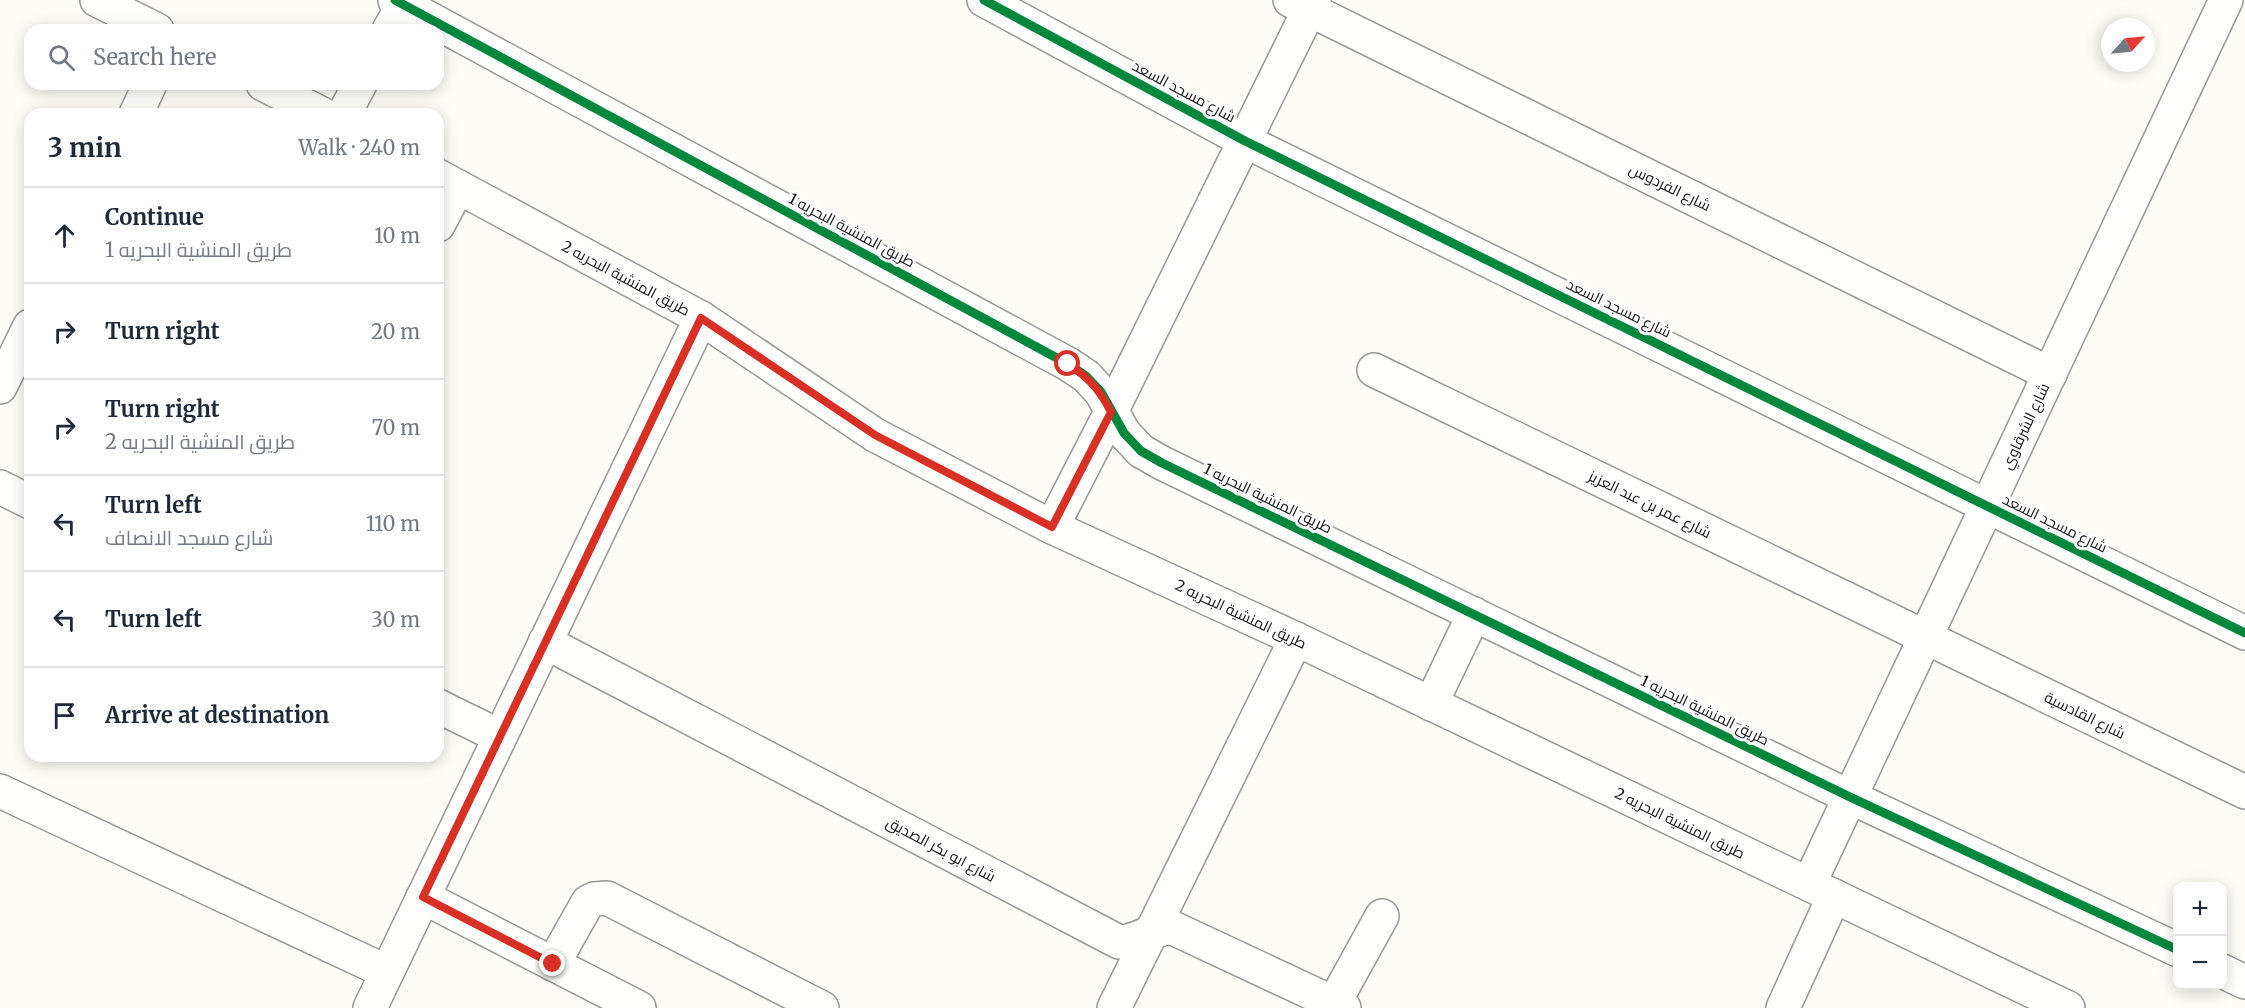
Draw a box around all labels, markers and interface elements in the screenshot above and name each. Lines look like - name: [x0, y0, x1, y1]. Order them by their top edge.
- north arrow: [2101, 18, 2155, 72]
- search box: [24, 24, 444, 90]
- icon: search: [45, 41, 78, 74]
- text: Search here: [93, 43, 216, 71]
- street label: شارع مسجد السعد: [1128, 56, 1239, 128]
- text: 3 min: [48, 131, 122, 164]
- text: Walk · 240 m: [299, 135, 420, 160]
- street label: شارع الفردوس: [1625, 159, 1714, 217]
- street label: طريق المنشية البحريه 1: [785, 189, 918, 272]
- text: Continue: [105, 203, 204, 231]
- icon: ahead: [48, 219, 81, 252]
- text: 10 m: [374, 223, 420, 248]
- street label: طريق المنشية البحريه 2: [558, 236, 693, 321]
- text: طريق المنشية البحريه 1: [105, 237, 292, 262]
- street label: شارع مسجد السعد: [1563, 274, 1675, 343]
- icon: right: [48, 315, 81, 348]
- text: Turn right: [105, 317, 219, 345]
- text: 20 m: [371, 319, 420, 344]
- route start: [1054, 350, 1080, 376]
- street label: شارع الشرقاوي: [1997, 380, 2056, 473]
- text: Turn right: [105, 395, 219, 423]
- icon: right: [48, 411, 81, 444]
- text: 70 m: [372, 415, 420, 440]
- text: طريق المنشية البحريه 2: [105, 429, 295, 454]
- street label: طريق المنشية البحريه 1: [1200, 459, 1335, 538]
- street label: شارع عمر بن عبد العزيز: [1584, 466, 1715, 544]
- street label: شارع مسجد السعد: [1999, 489, 2111, 558]
- text: Turn left: [105, 491, 202, 519]
- icon: left: [48, 507, 81, 540]
- text: 110 m: [366, 511, 420, 536]
- text: شارع مسجد الانصاف: [105, 525, 273, 550]
- street label: طريق المنشية البحريه 2: [1172, 575, 1310, 654]
- icon: left: [48, 603, 81, 636]
- text: Turn left: [105, 605, 202, 633]
- text: 30 m: [371, 607, 420, 632]
- street label: طريق المنشية البحريه 1: [1637, 671, 1772, 750]
- street label: شارع القادسية: [2041, 687, 2128, 745]
- icon: arrive: [48, 699, 81, 732]
- text: Arrive at destination: [105, 701, 329, 729]
- street label: طريق المنشية البحريه 2: [1611, 783, 1748, 864]
- street label: شارع ابو بكر الصديق: [882, 812, 999, 888]
- map controls: [2173, 882, 2227, 990]
- button: +: [2173, 882, 2227, 936]
- button: −: [2173, 936, 2227, 990]
- route end: [539, 950, 565, 976]

